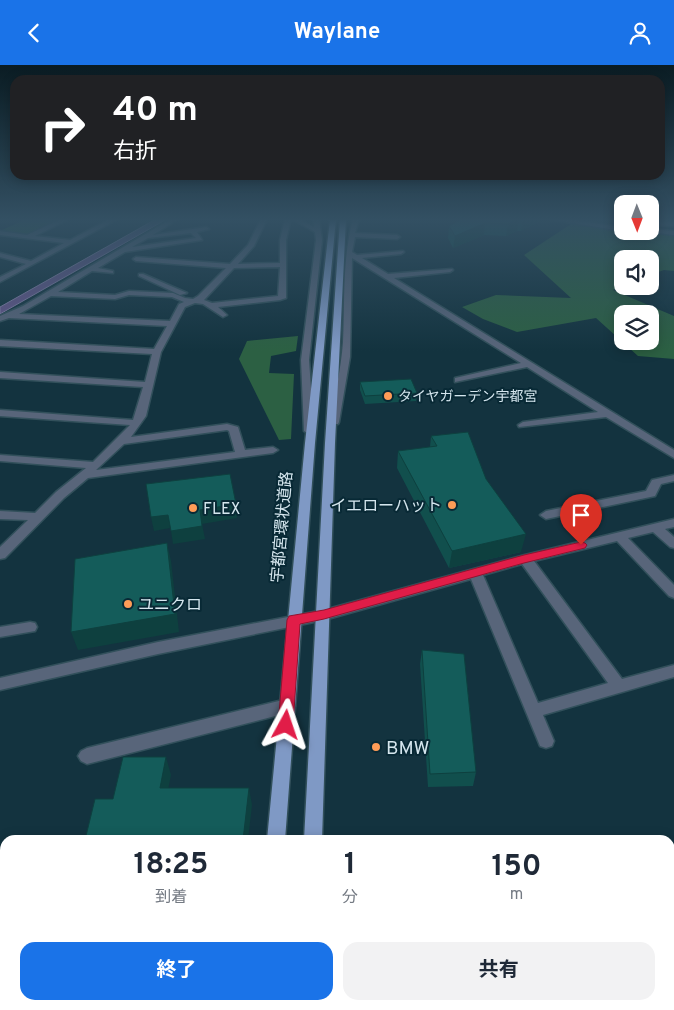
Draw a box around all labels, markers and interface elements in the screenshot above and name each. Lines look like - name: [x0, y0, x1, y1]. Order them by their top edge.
- icon: back: [20, 19, 48, 47]
- text: Waylane: [294, 19, 380, 46]
- icon: person: [626, 19, 654, 47]
- text: 40 m: [113, 89, 198, 133]
- icon: right: [30, 95, 95, 160]
- text: 右折: [113, 139, 157, 166]
- north arrow: [614, 195, 659, 240]
- map controls: [614, 195, 659, 350]
- button: sound: [614, 250, 659, 295]
- button: layers: [614, 305, 659, 350]
- place label: タイヤガーデン宇都宮: [398, 389, 538, 406]
- marker: タイヤガーデン宇都宮: [382, 390, 394, 402]
- street label: 宇都宮環状道路: [268, 471, 298, 584]
- pin: [560, 494, 602, 545]
- place label: イエローハット: [330, 497, 442, 517]
- marker: イエローハット: [446, 499, 458, 511]
- place label: FLEX: [203, 500, 240, 520]
- icon: arrive: [567, 501, 595, 529]
- marker: FLEX: [187, 502, 199, 514]
- place label: ユニクロ: [138, 596, 202, 616]
- marker: ユニクロ: [122, 598, 134, 610]
- position arrow: [259, 698, 311, 750]
- place label: BMW: [386, 737, 429, 761]
- marker: BMW: [370, 741, 382, 753]
- text: 18:25: [134, 847, 208, 884]
- text: 1: [344, 847, 356, 884]
- text: 150: [491, 849, 541, 886]
- text: m: [510, 885, 523, 905]
- text: 到着: [155, 888, 187, 908]
- text: 分: [342, 888, 358, 908]
- button: 終了: [20, 942, 333, 1000]
- button: 共有: [343, 942, 655, 1000]

